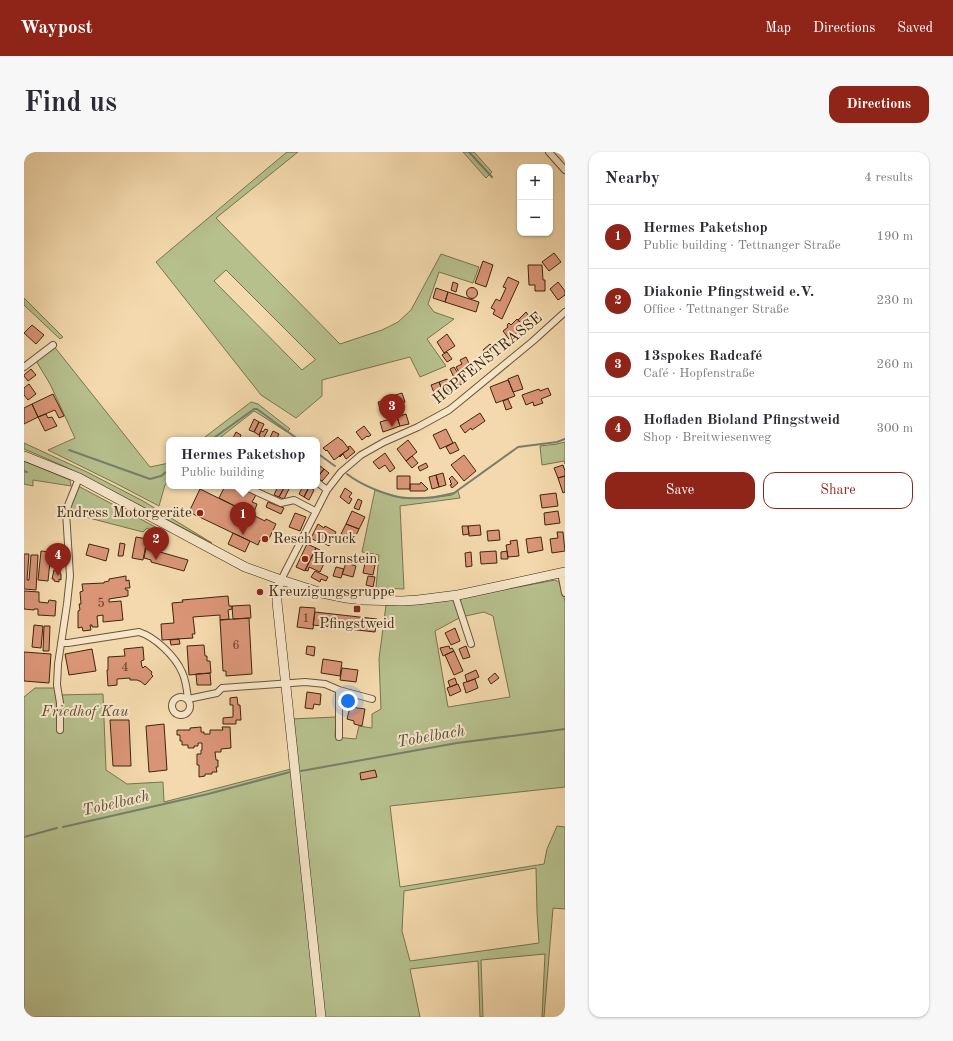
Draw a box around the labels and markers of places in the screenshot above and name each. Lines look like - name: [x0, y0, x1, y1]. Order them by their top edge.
- pin: 3: [379, 394, 405, 427]
- pin: 1: [230, 502, 256, 535]
- place label: Endress Motorgeräte: [56, 506, 192, 521]
- marker: Endress Motorgeräte: [195, 508, 205, 518]
- pin: 2: [143, 527, 169, 560]
- place label: Resch Druck: [273, 532, 356, 547]
- marker: Resch Druck: [260, 534, 270, 544]
- pin: 4: [45, 543, 71, 576]
- place label: Hornstein: [313, 552, 377, 567]
- marker: Hornstein: [300, 554, 310, 564]
- place label: Kreuzigungsgruppe: [268, 585, 395, 600]
- marker: Kreuzigungsgruppe: [255, 587, 265, 597]
- marker: Pfingstweid: [352, 604, 362, 614]
- place label: Pfingstweid: [319, 617, 395, 632]

